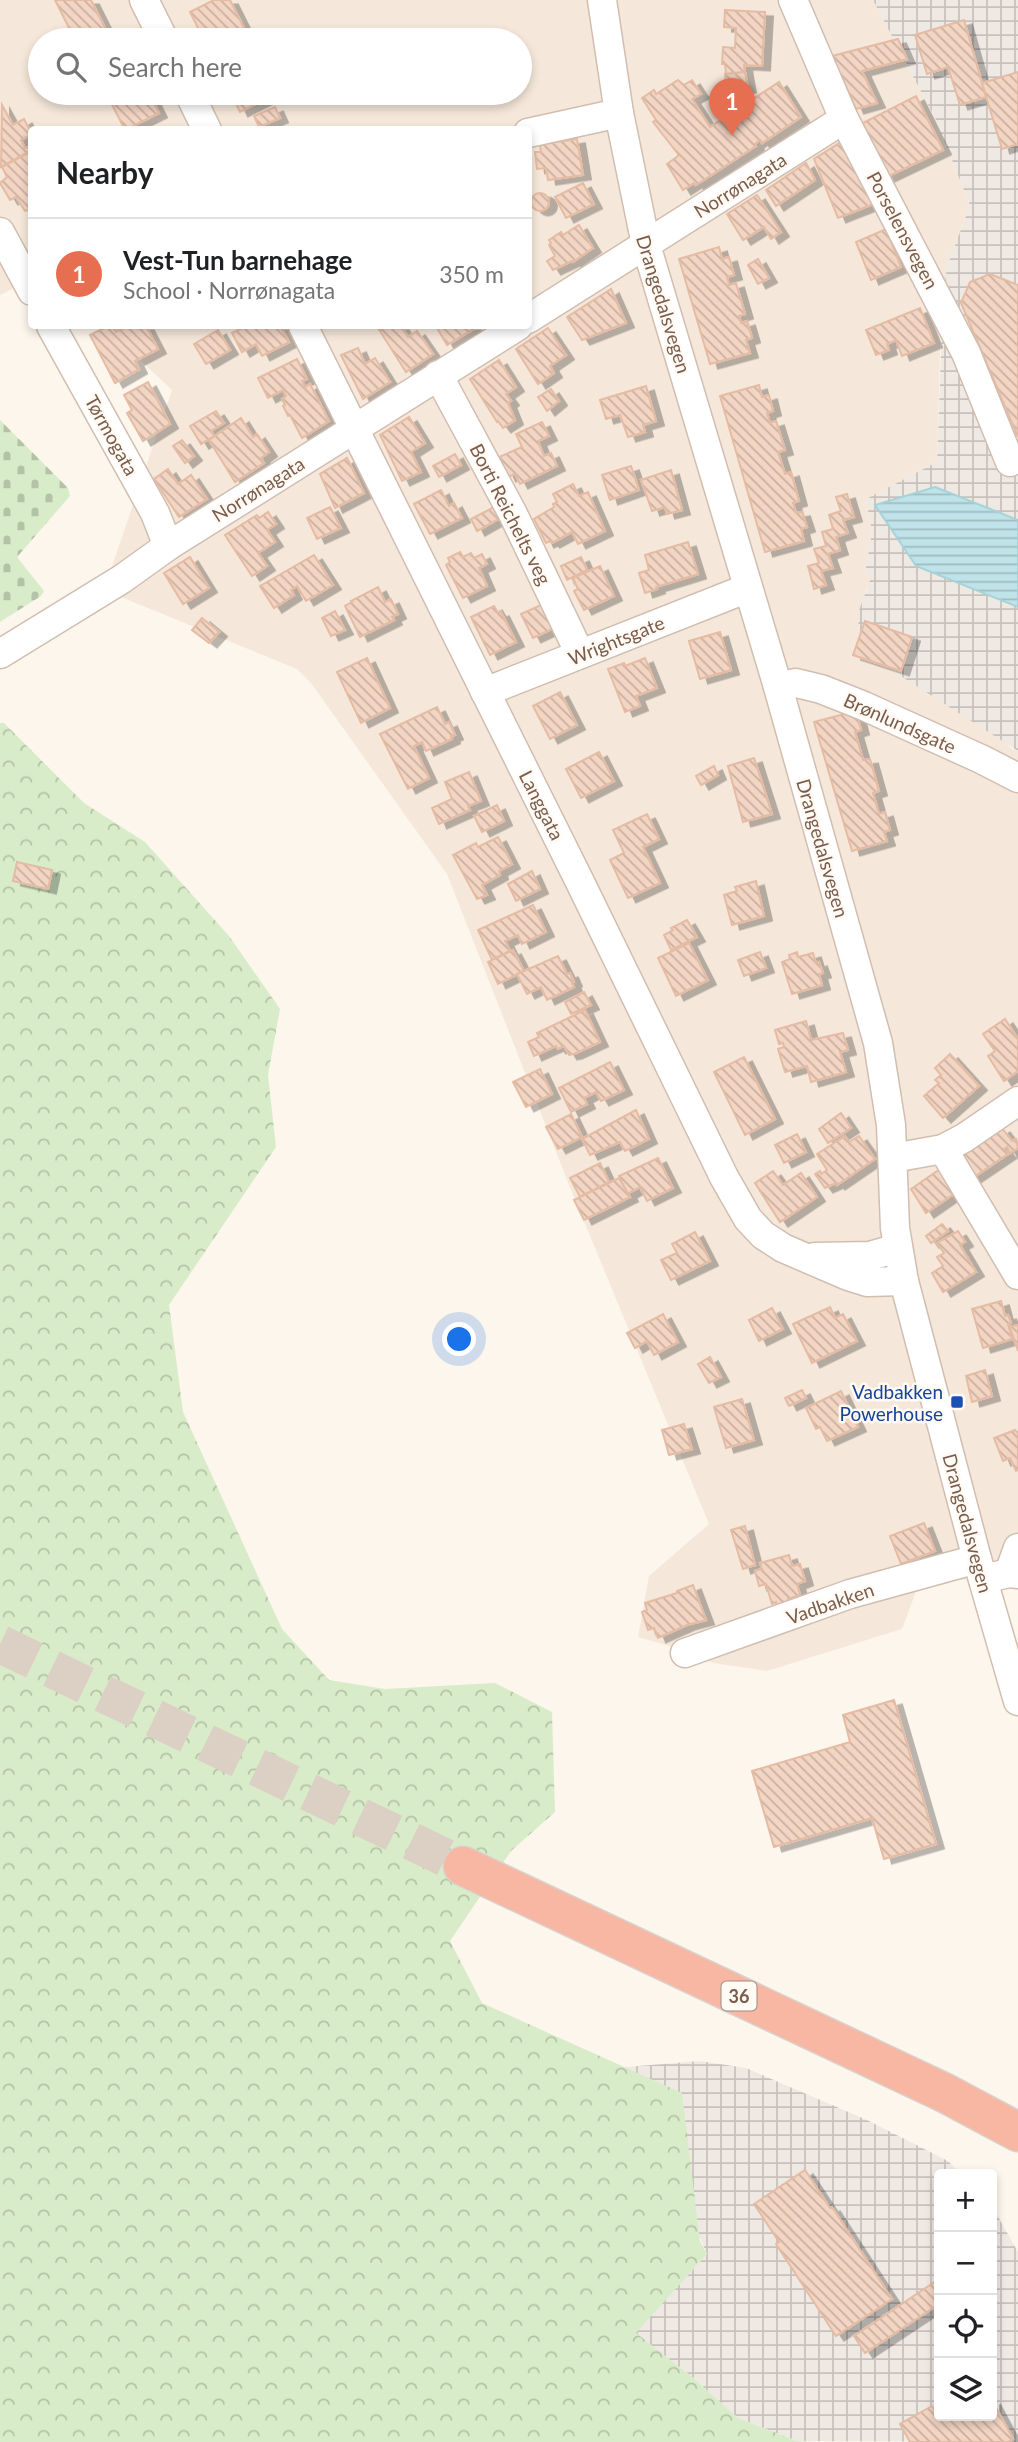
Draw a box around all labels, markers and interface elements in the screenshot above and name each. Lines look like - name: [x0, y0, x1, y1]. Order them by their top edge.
- search box: [28, 28, 532, 105]
- icon: search: [52, 48, 90, 86]
- text: Search here: [108, 51, 242, 83]
- pin: 1: [709, 78, 755, 136]
- street label: Norrønagata: [690, 148, 790, 222]
- text: Nearby: [56, 154, 154, 190]
- street label: Porselensvegen: [862, 167, 944, 293]
- street label: Drangedalsvegen: [632, 232, 696, 376]
- text: Vest-Tun barnehage: [123, 244, 352, 276]
- text: 1: [72, 260, 86, 288]
- text: 350 m: [439, 260, 504, 288]
- text: School · Norrønagata: [123, 276, 335, 304]
- street label: Tørmogata: [81, 391, 143, 479]
- street label: Borti Reichelts veg: [465, 440, 557, 589]
- street label: Norrønagata: [208, 452, 308, 526]
- street label: Wrightsgate: [565, 610, 667, 670]
- street label: Brønlundsgate: [840, 688, 960, 758]
- street label: Langgata: [515, 766, 569, 844]
- street label: Drangedalsvegen: [792, 776, 854, 920]
- your location: [442, 1322, 476, 1356]
- place label: Vadbakken Powerhouse: [839, 1380, 943, 1425]
- marker: Vadbakken Powerhouse: [949, 1394, 965, 1410]
- street label: Drangedalsvegen: [938, 1451, 998, 1595]
- street label: Vadbakken: [783, 1577, 877, 1629]
- road number: 36: [722, 1982, 756, 2010]
- map controls: [934, 2169, 997, 2421]
- button: +: [934, 2169, 997, 2232]
- button: −: [934, 2232, 997, 2295]
- button: locate: [934, 2295, 997, 2358]
- button: layers: [934, 2358, 997, 2421]

